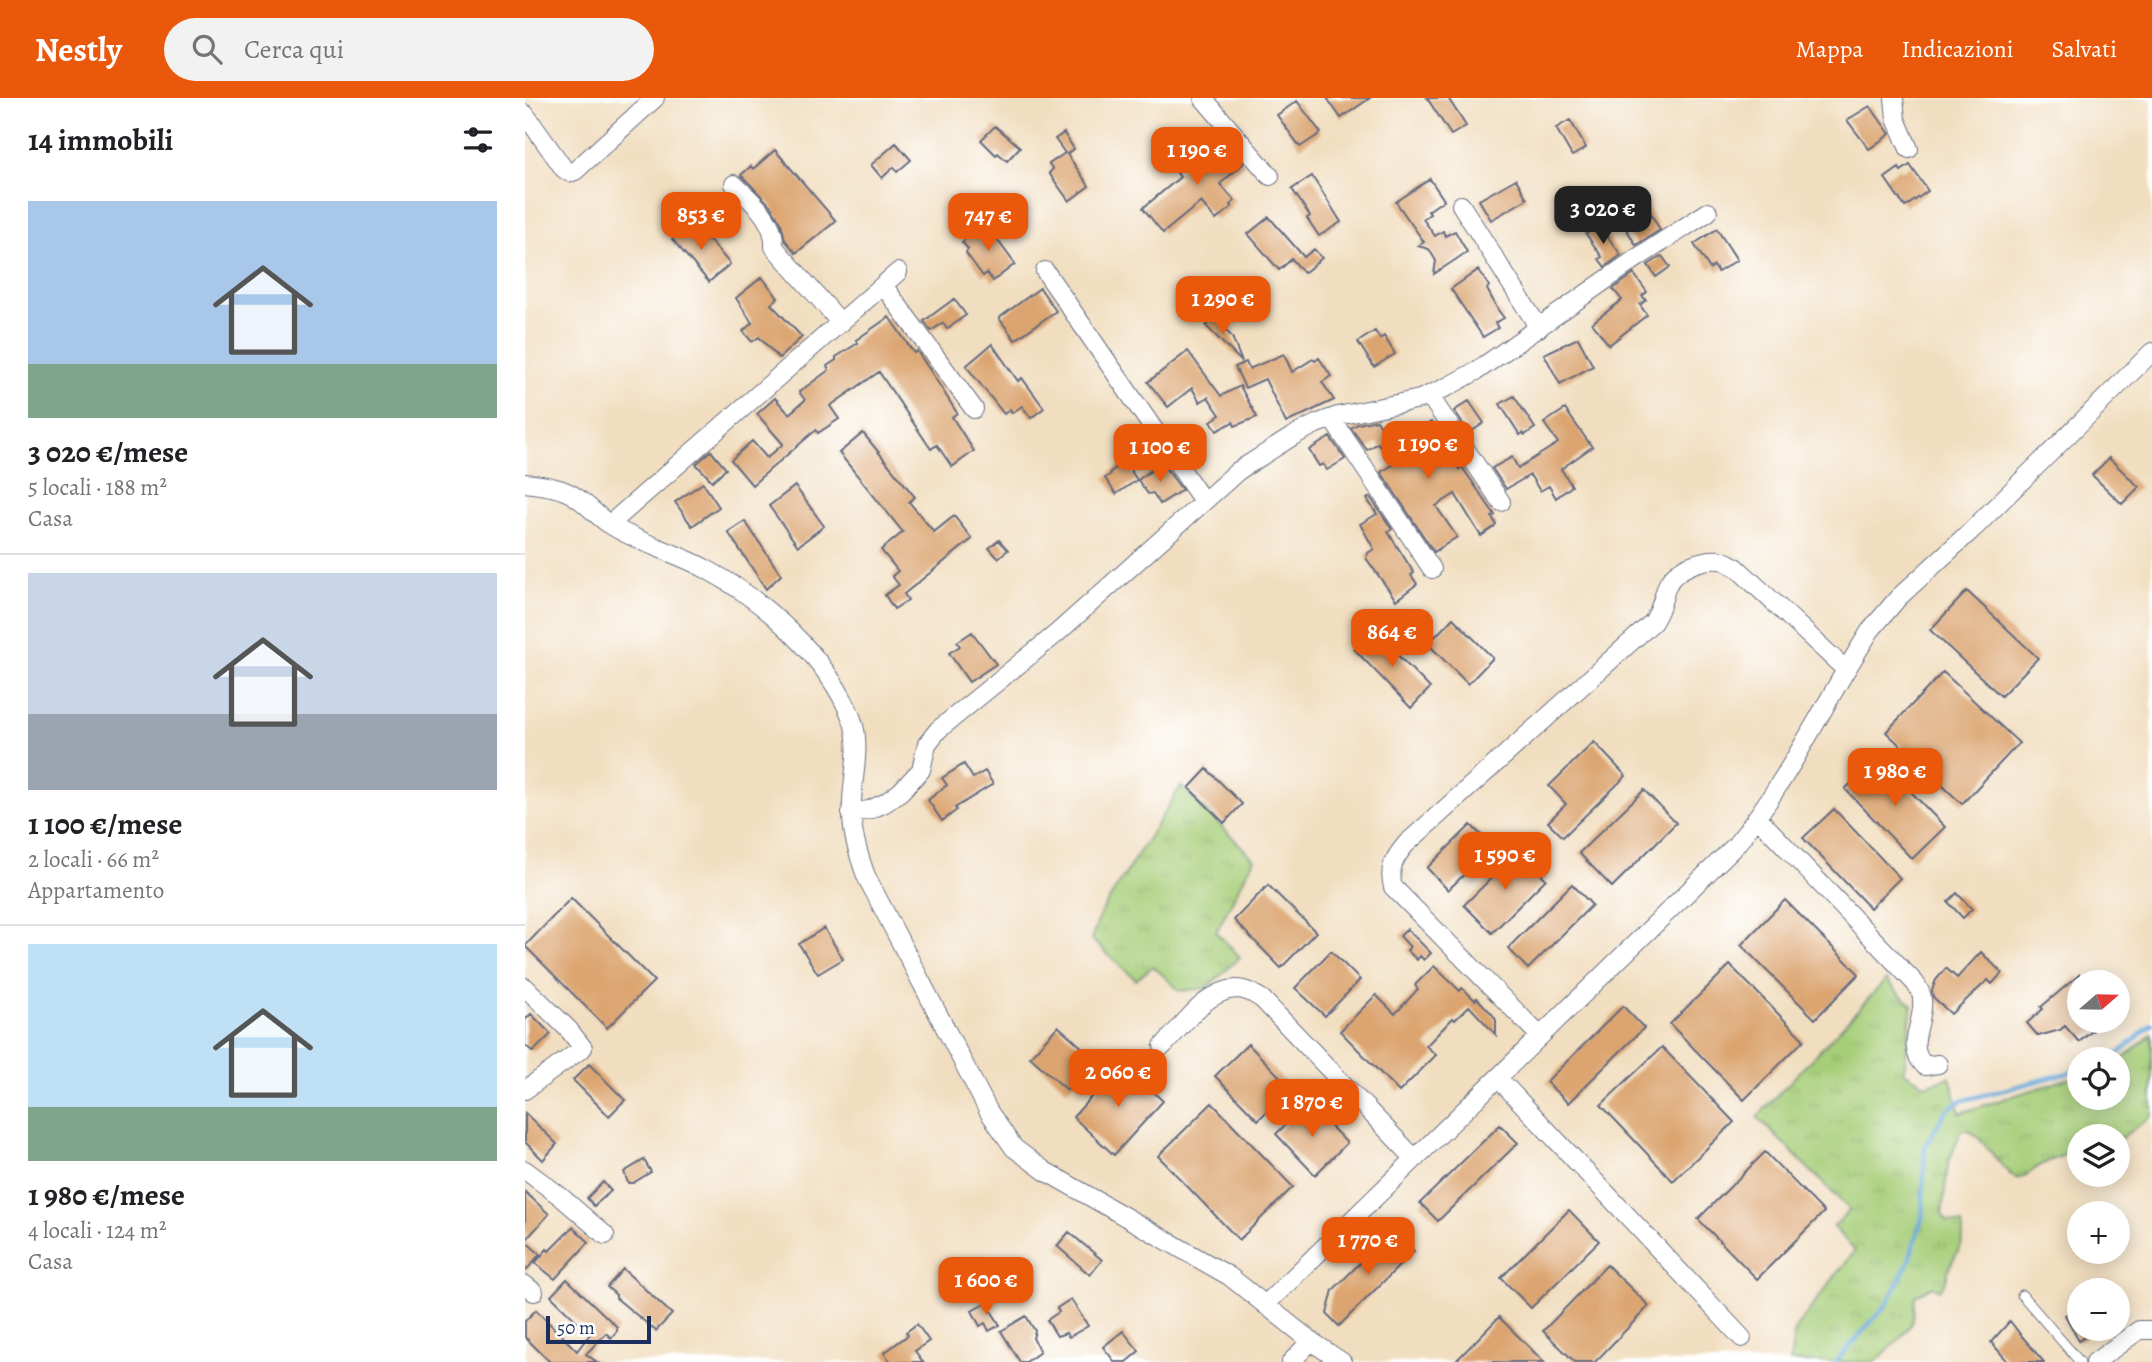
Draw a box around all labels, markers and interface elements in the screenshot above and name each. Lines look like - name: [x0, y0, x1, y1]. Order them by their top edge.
- search box: [164, 18, 654, 81]
- text: Nestly: [35, 27, 122, 72]
- icon: search: [188, 30, 226, 68]
- text: Cerca qui: [244, 32, 344, 67]
- text: Mappa: [1796, 33, 1864, 65]
- text: Indicazioni: [1902, 33, 2014, 65]
- text: Salvati: [2052, 33, 2117, 65]
- text: 14 immobili: [28, 120, 173, 160]
- icon: filters: [459, 121, 497, 159]
- pin: 1 190 €: [1132, 127, 1262, 187]
- text: 1 190 €: [1167, 134, 1227, 165]
- pin: 3 020 €: [1538, 186, 1668, 246]
- pin: 853 €: [652, 192, 750, 252]
- text: 3 020 €: [1570, 193, 1636, 224]
- pin: 747 €: [939, 194, 1037, 253]
- text: 853 €: [677, 199, 725, 230]
- text: 747 €: [964, 200, 1012, 231]
- icon: home: [200, 247, 326, 373]
- pin: 1 290 €: [1158, 276, 1288, 336]
- text: 1 290 €: [1192, 283, 1254, 314]
- pin: 1 190 €: [1363, 422, 1493, 481]
- pin: 1 100 €: [1095, 424, 1225, 484]
- text: 1 190 €: [1398, 428, 1458, 459]
- text: 1 100 €: [1130, 431, 1190, 462]
- text: 3 020 €/mese: [28, 432, 188, 472]
- text: 5 locali · 188 m²: [28, 472, 167, 503]
- text: Casa: [28, 503, 73, 534]
- pin: 864 €: [1343, 610, 1441, 669]
- text: 864 €: [1367, 616, 1417, 647]
- icon: home: [200, 619, 326, 745]
- pin: 1 980 €: [1830, 748, 1960, 808]
- text: 1 980 €: [1864, 755, 1926, 786]
- text: 1 100 €/mese: [28, 804, 182, 844]
- pin: 1 590 €: [1440, 832, 1570, 892]
- text: 1 590 €: [1474, 839, 1536, 870]
- text: 2 locali · 66 m²: [28, 844, 159, 875]
- text: Appartamento: [28, 875, 164, 906]
- north arrow: [2067, 970, 2130, 1032]
- map controls: [2067, 970, 2130, 1341]
- icon: home: [200, 990, 326, 1116]
- button: locate: [2067, 1047, 2130, 1110]
- pin: 2 060 €: [1053, 1049, 1183, 1109]
- text: 2 060 €: [1085, 1056, 1151, 1087]
- pin: 1 870 €: [1247, 1080, 1377, 1139]
- text: 1 870 €: [1281, 1086, 1343, 1117]
- button: layers: [2067, 1124, 2130, 1187]
- text: 1 980 €/mese: [28, 1175, 185, 1215]
- button: +: [2067, 1201, 2130, 1264]
- text: 4 locali · 124 m²: [28, 1215, 167, 1246]
- pin: 1 770 €: [1303, 1218, 1433, 1277]
- text: 1 770 €: [1338, 1224, 1398, 1255]
- text: Casa: [28, 1246, 73, 1277]
- pin: 1 600 €: [921, 1258, 1051, 1317]
- text: 1 600 €: [954, 1264, 1018, 1295]
- button: −: [2067, 1278, 2130, 1341]
- scale bar: [546, 1313, 651, 1345]
- text: 50 m: [557, 1315, 595, 1341]

